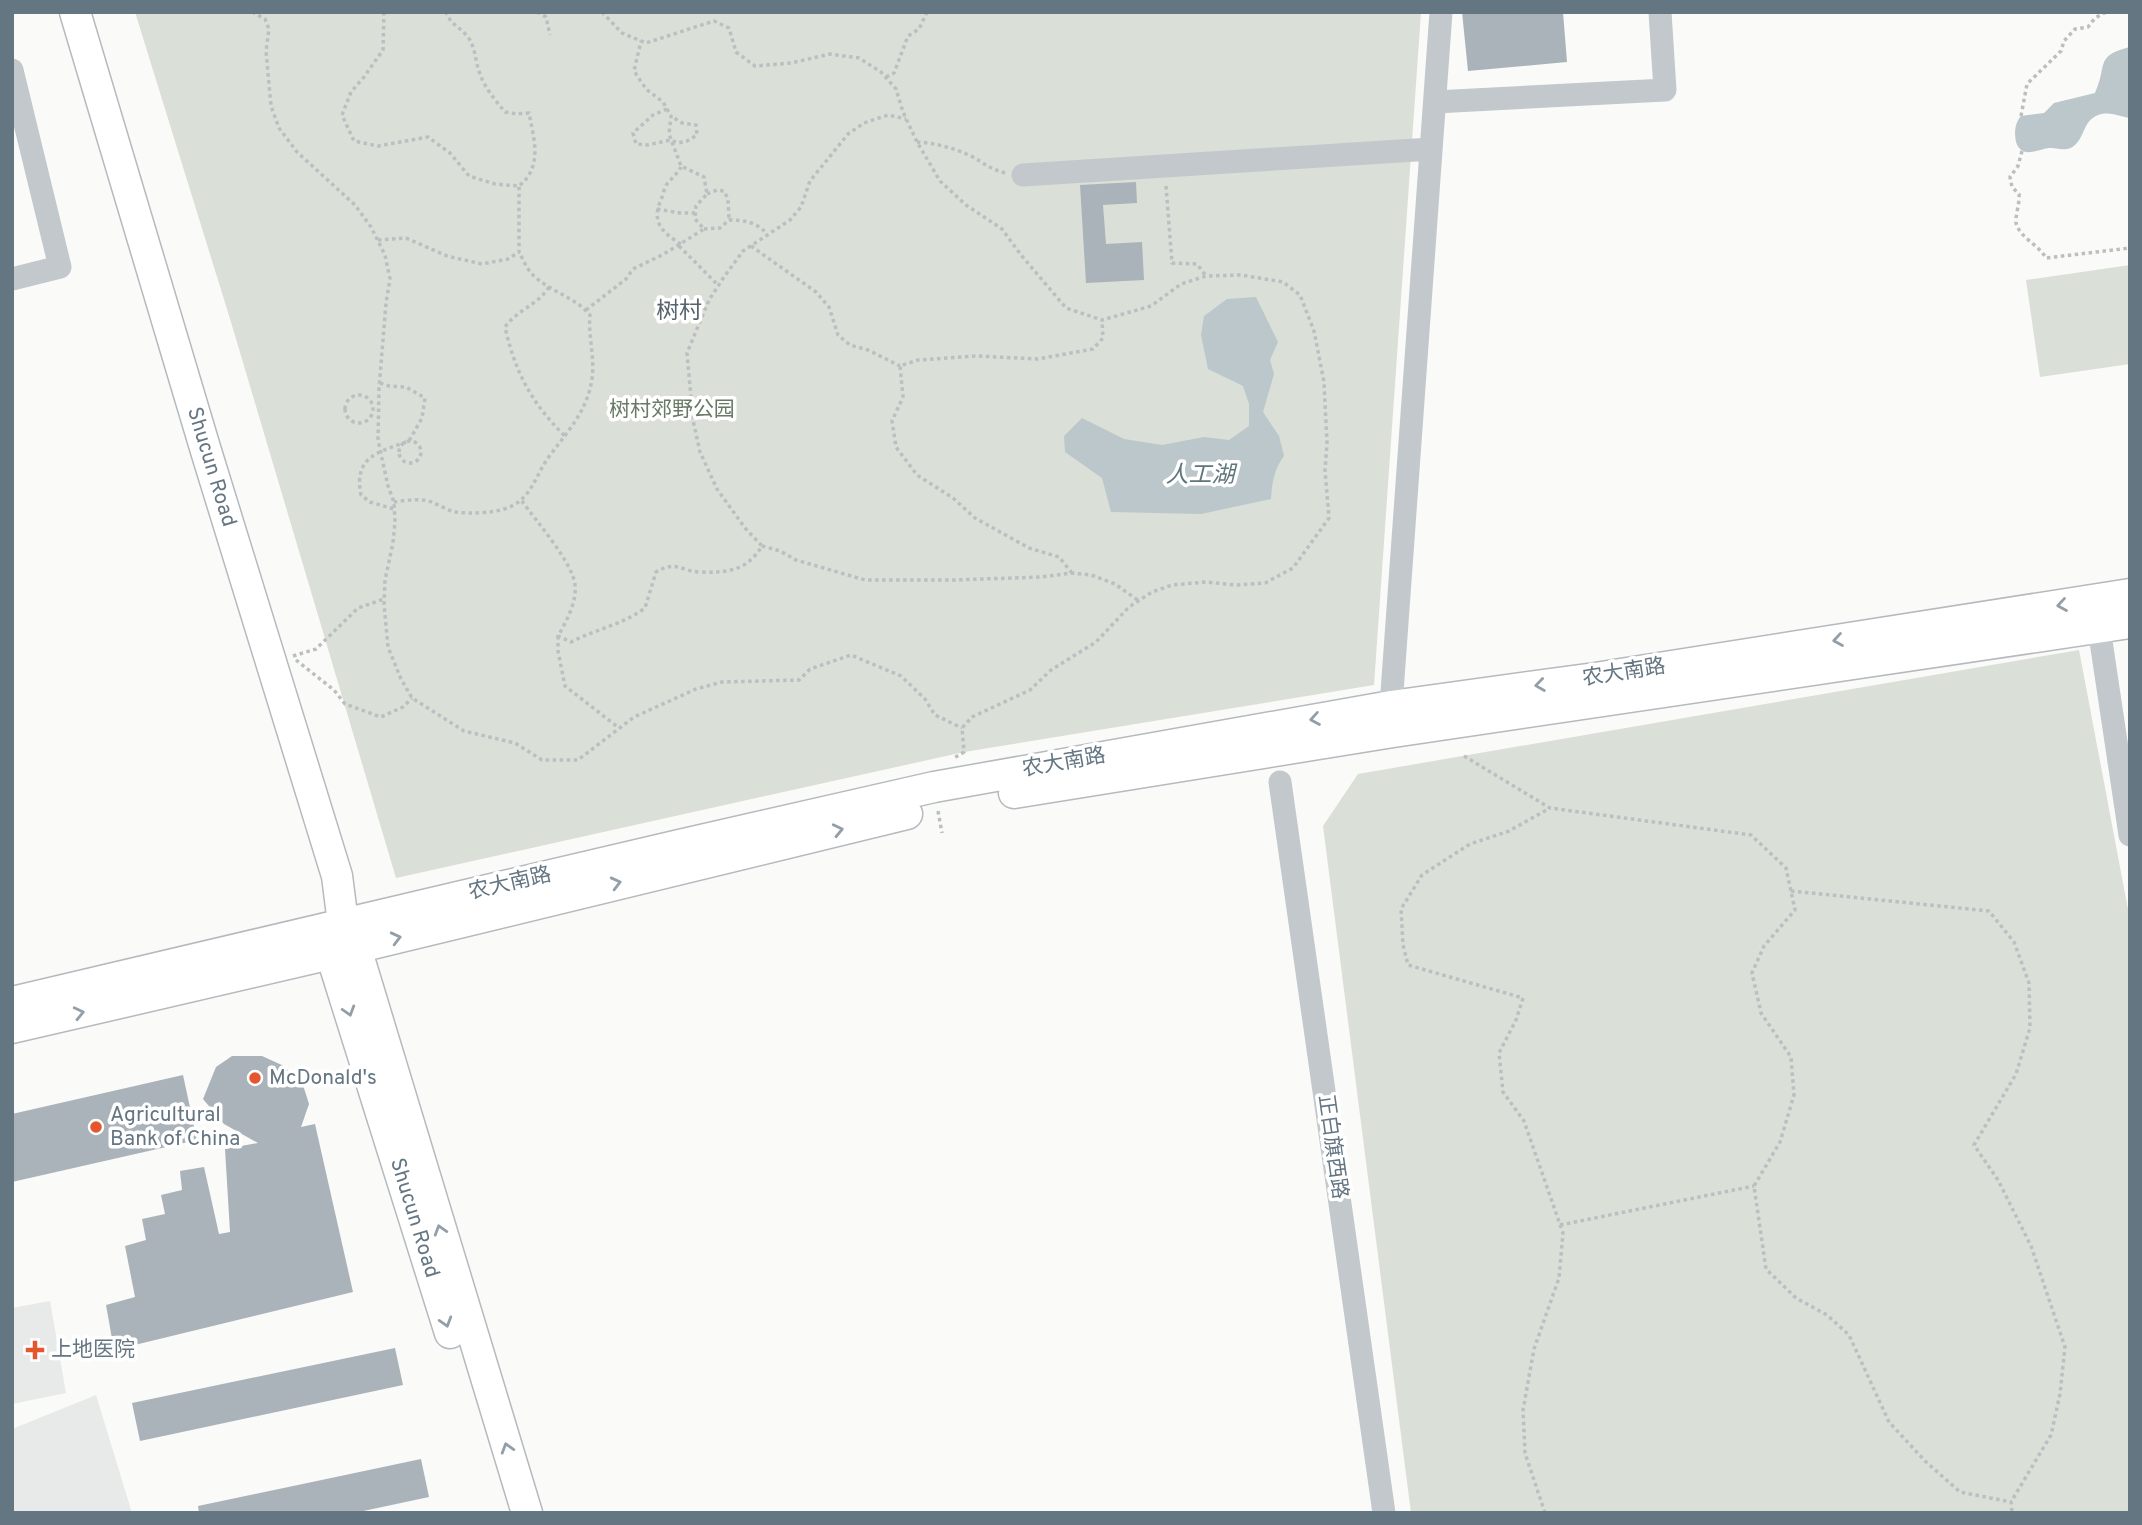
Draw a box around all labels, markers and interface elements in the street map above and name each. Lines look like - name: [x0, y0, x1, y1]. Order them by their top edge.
- district label: 树村: [656, 298, 702, 327]
- park label: 树村郊野公园: [609, 397, 735, 424]
- street label: Shucun Road: [180, 404, 242, 530]
- water label: 人工湖: [1166, 462, 1238, 491]
- one-way arrow: [2056, 597, 2068, 612]
- one-way arrow: [1832, 632, 1843, 647]
- street label: 农大南路: [1580, 653, 1668, 693]
- one-way arrow: [1534, 678, 1546, 693]
- one-way arrow: [1309, 711, 1321, 726]
- street label: 农大南路: [1020, 742, 1108, 784]
- one-way arrow: [831, 824, 843, 839]
- street label: 农大南路: [466, 861, 554, 907]
- one-way arrow: [610, 877, 622, 892]
- one-way arrow: [389, 932, 401, 946]
- one-way arrow: [341, 1005, 355, 1017]
- one-way arrow: [73, 1007, 85, 1021]
- place label: McDonald's: [269, 1065, 377, 1092]
- marker: McDonald's: [247, 1070, 263, 1086]
- street label: 正白旗西路: [1311, 1093, 1353, 1201]
- place label: Agricultural Bank of China: [110, 1102, 240, 1153]
- marker: Agricultural Bank of China: [88, 1119, 104, 1135]
- street label: Shucun Road: [383, 1155, 445, 1281]
- one-way arrow: [434, 1224, 449, 1236]
- one-way arrow: [438, 1316, 453, 1328]
- place label: 上地医院: [51, 1337, 135, 1364]
- marker: 上地医院: [25, 1340, 45, 1360]
- one-way arrow: [500, 1442, 515, 1454]

